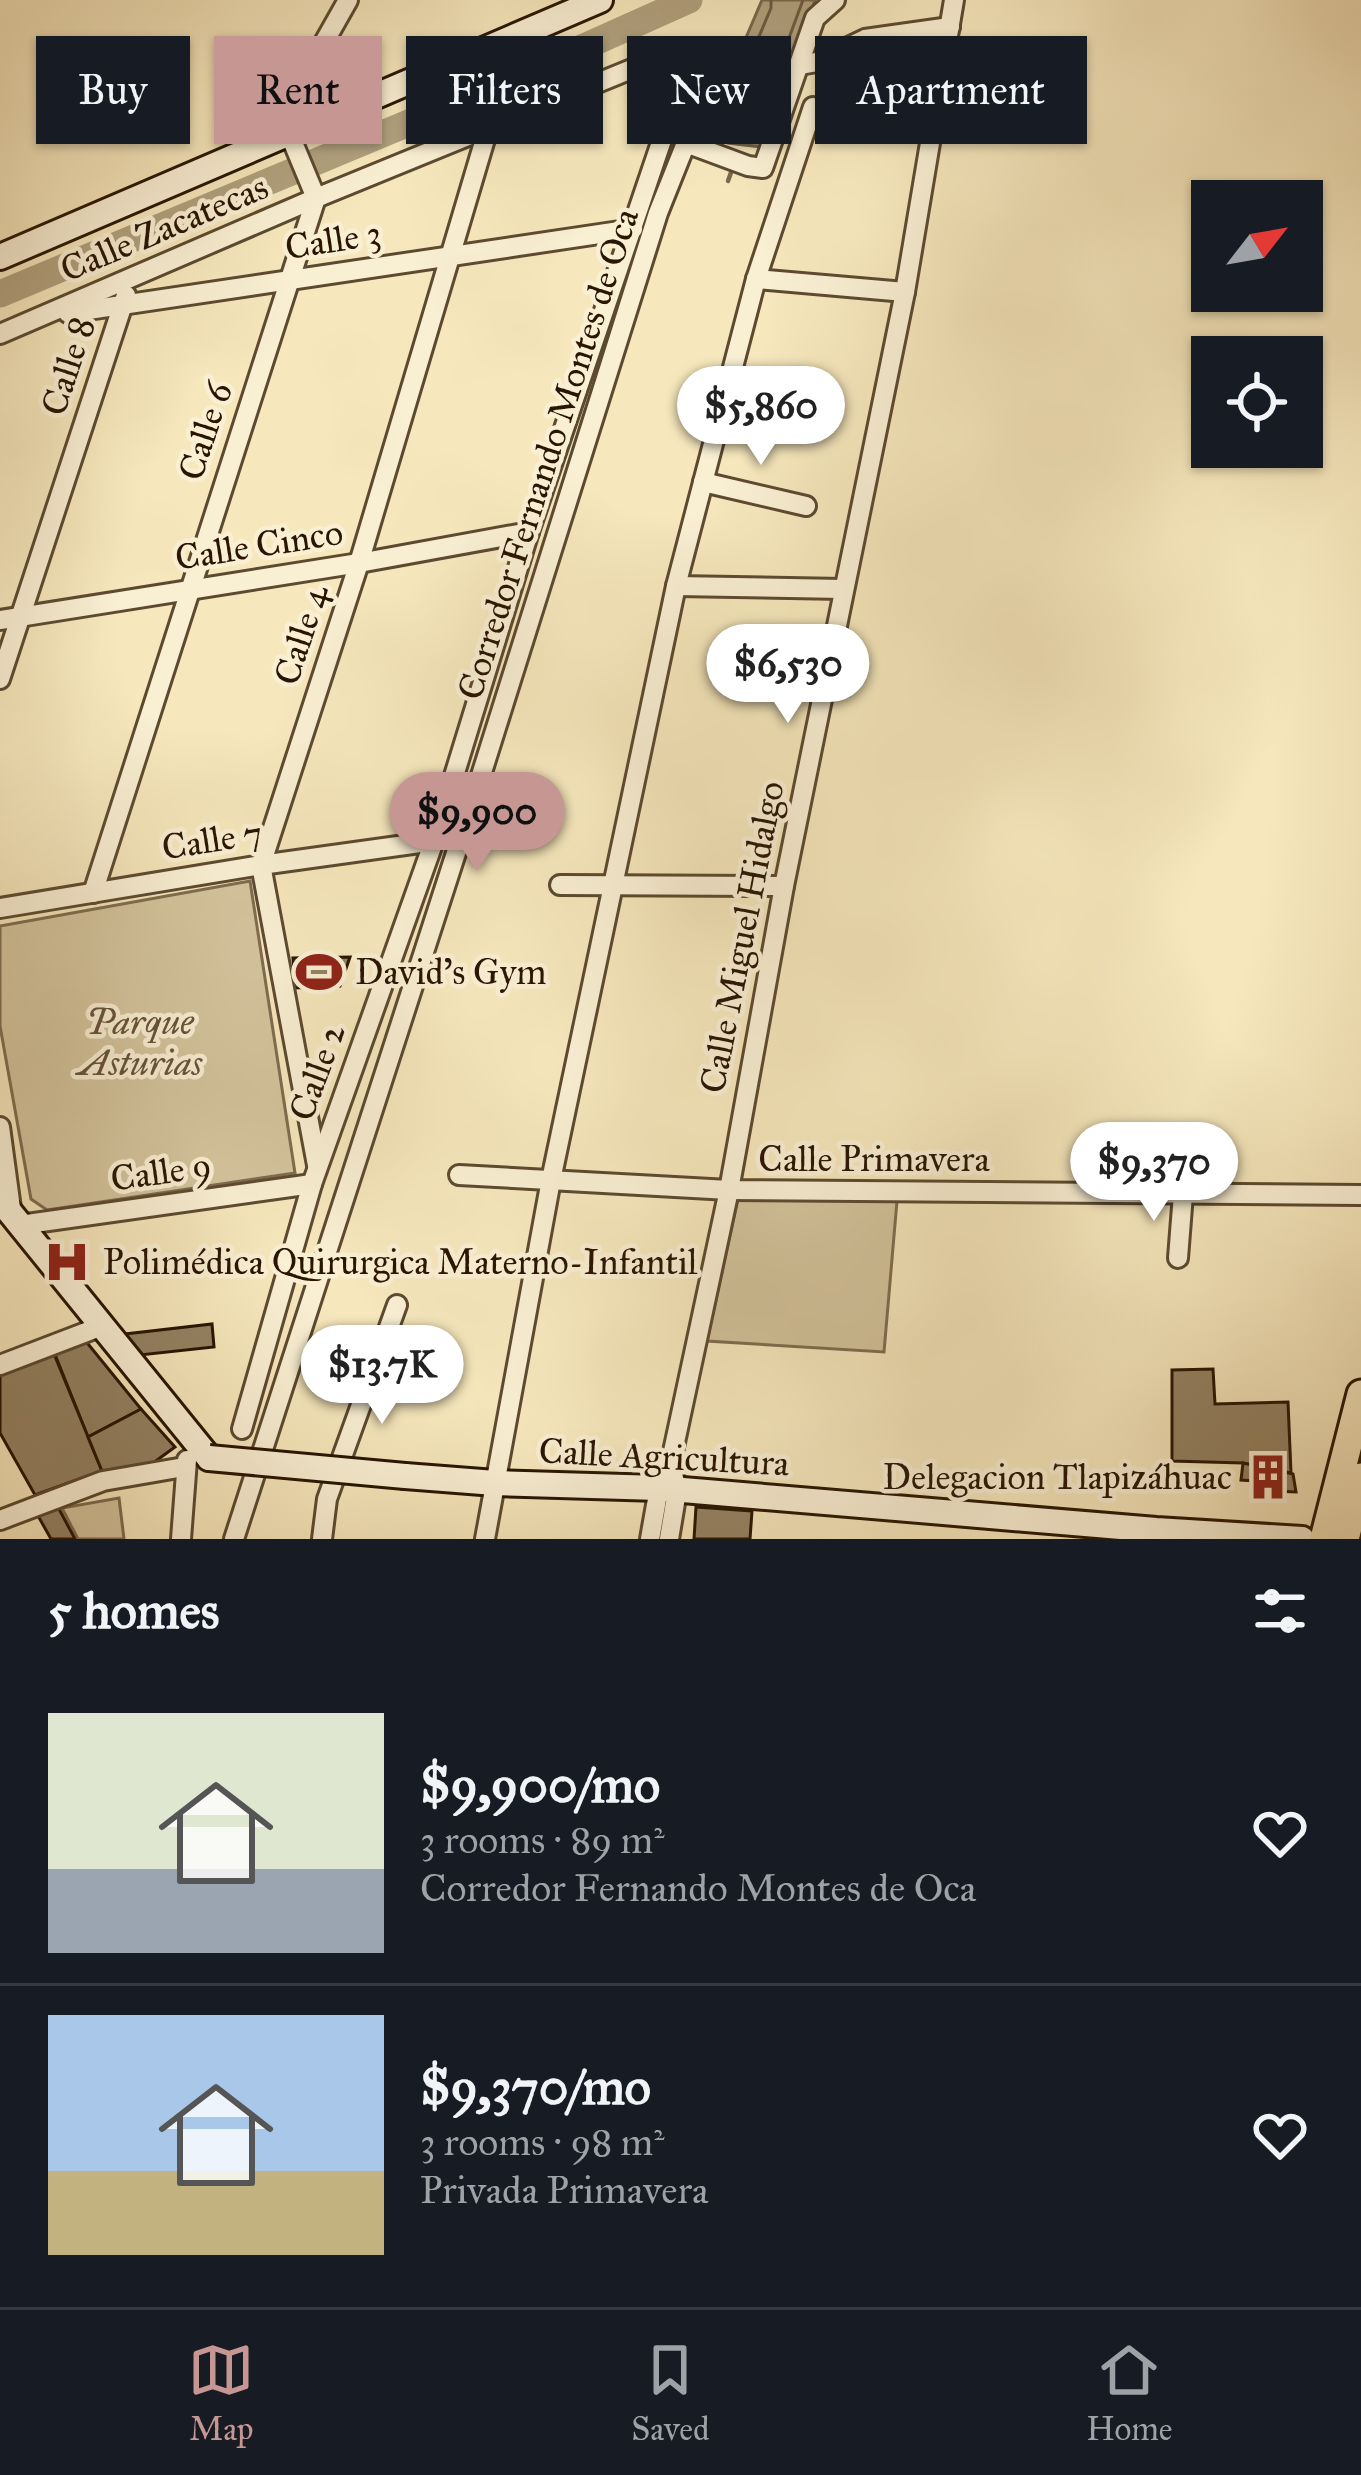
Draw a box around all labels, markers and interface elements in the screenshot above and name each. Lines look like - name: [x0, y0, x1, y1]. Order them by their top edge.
- chip: Buy: [36, 36, 190, 144]
- chip: Rent: [214, 36, 382, 144]
- chip: Filters: [406, 36, 603, 144]
- chip: New: [627, 36, 791, 144]
- chip: Apartment: [815, 36, 1087, 144]
- street label: Calle Zacatecas: [54, 165, 274, 291]
- north arrow: [1191, 180, 1323, 312]
- map controls: [1191, 180, 1323, 468]
- street label: Corredor Fernando Montes de Oca: [448, 202, 649, 705]
- street label: Calle 3: [282, 211, 384, 269]
- street label: Calle 8: [31, 311, 105, 421]
- button: locate: [1191, 336, 1323, 468]
- pin: $5,860: [663, 366, 859, 468]
- street label: Calle 6: [169, 375, 242, 485]
- text: $5,860: [704, 381, 818, 429]
- street label: Calle Cinco: [172, 510, 346, 580]
- street label: Calle 4: [264, 579, 338, 690]
- pin: $6,530: [690, 624, 886, 726]
- text: $6,530: [733, 639, 843, 687]
- pin: $9,900: [379, 772, 575, 874]
- street label: Calle Miguel Hidalgo: [690, 777, 794, 1097]
- text: $9,900: [417, 787, 537, 835]
- street label: Calle 7: [159, 810, 265, 870]
- sports icon: David's Gym: [294, 947, 344, 997]
- place label: David's Gym: [355, 950, 547, 994]
- park label: Parque Asturias: [74, 1000, 203, 1085]
- street label: Calle 2: [279, 1017, 355, 1126]
- pin: $9,370: [1056, 1122, 1252, 1224]
- street label: Calle Primavera: [758, 1137, 990, 1181]
- text: $9,370: [1097, 1137, 1211, 1185]
- street label: Calle 9: [108, 1143, 214, 1201]
- hospital icon: Polimédica Quirurgica Materno-Infantil: [42, 1237, 92, 1287]
- place label: Polimédica Quirurgica Materno-Infantil: [103, 1240, 698, 1284]
- pin: $13.7K: [284, 1325, 480, 1427]
- text: $13.7K: [328, 1340, 436, 1388]
- street label: Calle Agricultura: [538, 1428, 791, 1486]
- building icon: Delegacion Tlapizáhuac: [1243, 1452, 1293, 1502]
- place label: Delegacion Tlapizáhuac: [883, 1455, 1232, 1499]
- icon: filters: [1247, 1578, 1313, 1644]
- text: 5 homes: [48, 1580, 219, 1642]
- text: $9,900/mo: [420, 1754, 660, 1816]
- icon: home: [144, 1761, 288, 1905]
- icon: heart: [1247, 1800, 1313, 1866]
- text: 3 rooms · 89 m²: [420, 1816, 665, 1864]
- text: Corredor Fernando Montes de Oca: [420, 1864, 976, 1912]
- text: $9,370/mo: [420, 2056, 651, 2118]
- icon: home: [144, 2063, 288, 2207]
- icon: heart: [1247, 2102, 1313, 2168]
- text: 3 rooms · 98 m²: [420, 2118, 665, 2166]
- text: Privada Primavera: [420, 2166, 708, 2214]
- tab: Map: [188, 2337, 254, 2449]
- tab: Saved: [631, 2337, 710, 2449]
- tab: Home: [1086, 2337, 1173, 2449]

